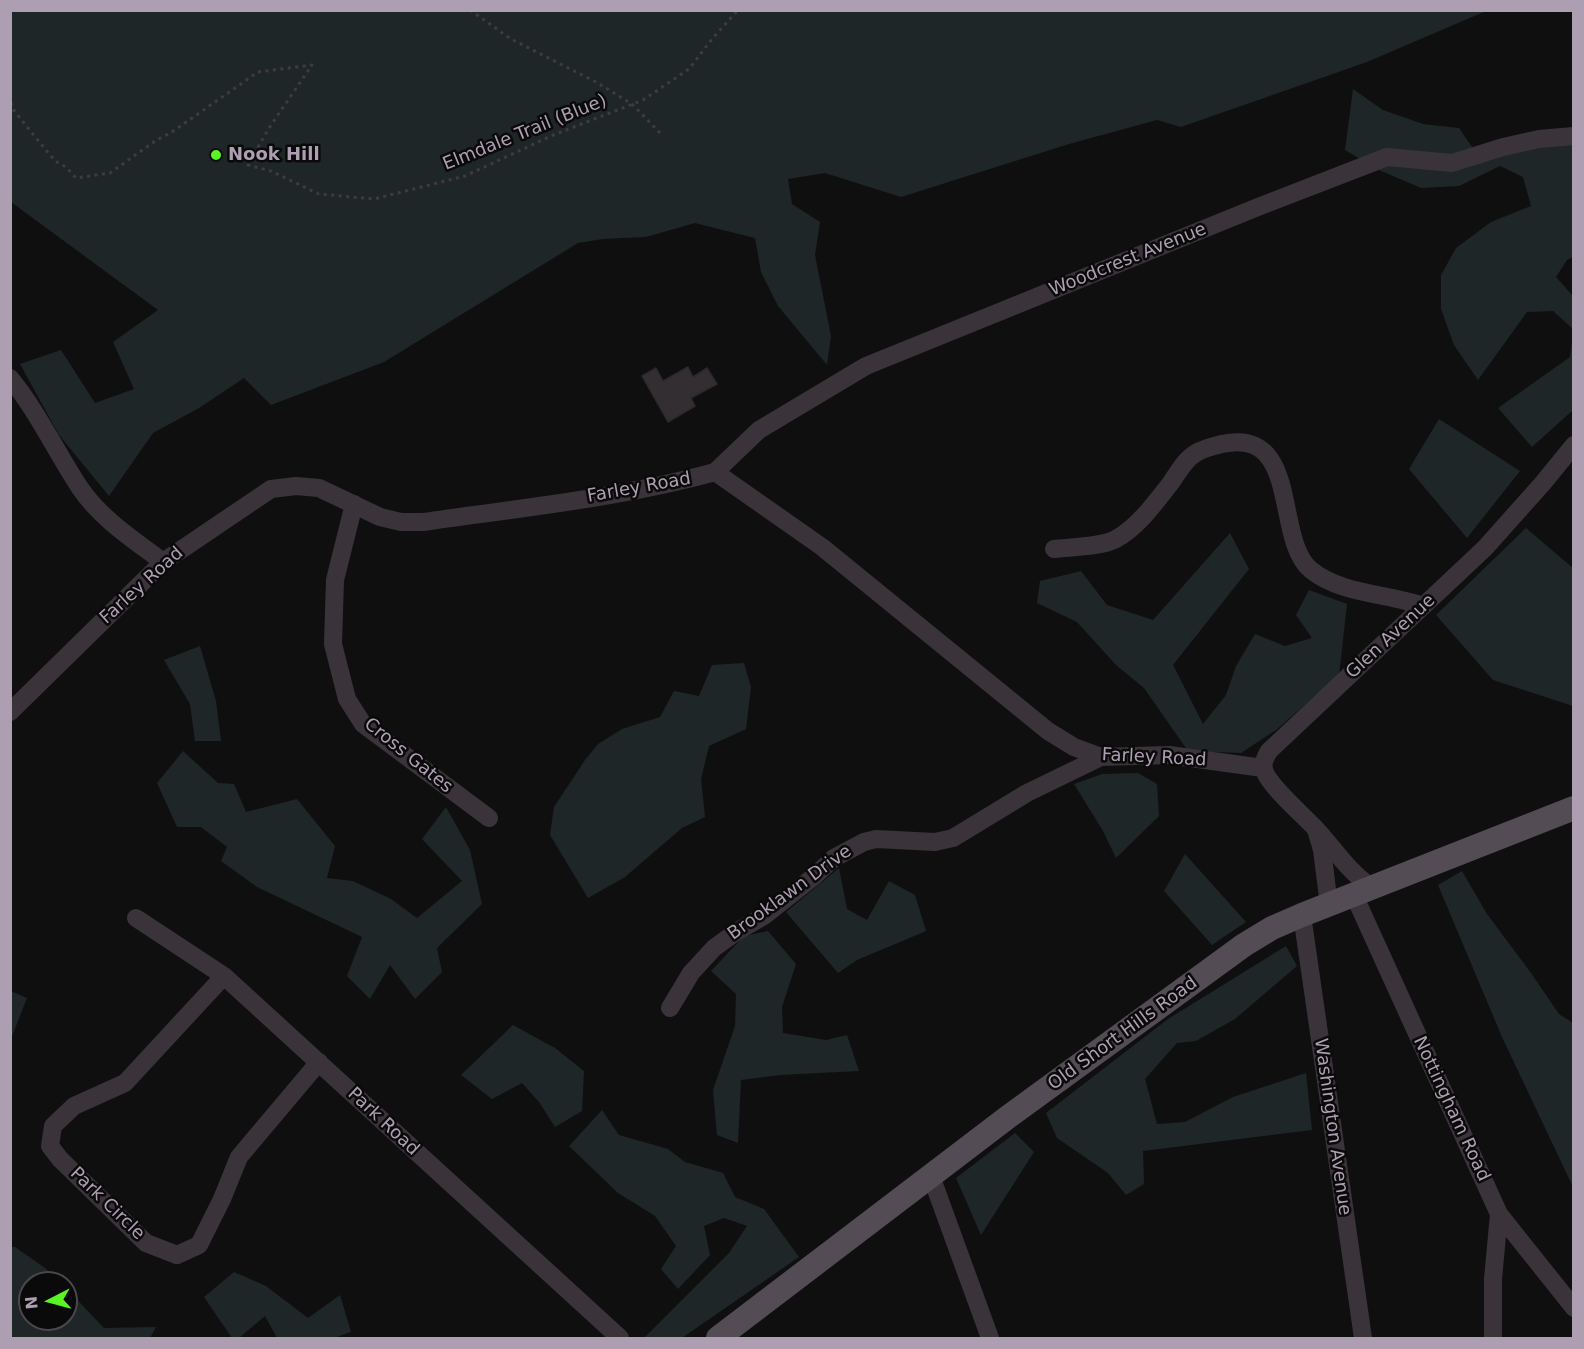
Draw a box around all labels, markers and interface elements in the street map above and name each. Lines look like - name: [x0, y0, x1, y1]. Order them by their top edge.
- street label: Elmdale Trail (Blue): [440, 90, 610, 176]
- place label: Nook Hill: [228, 144, 320, 166]
- marker: Nook Hill: [209, 148, 223, 162]
- street label: Woodcrest Avenue: [1046, 219, 1210, 301]
- street label: Farley Road: [586, 468, 692, 508]
- street label: Farley Road: [96, 543, 188, 629]
- street label: Glen Avenue: [1342, 590, 1440, 684]
- street label: Cross Gates: [359, 714, 457, 798]
- street label: Farley Road: [1101, 744, 1207, 772]
- street label: Brooklawn Drive: [724, 841, 856, 945]
- street label: Old Short Hills Road: [1044, 973, 1202, 1095]
- street label: Nottingham Road: [1408, 1033, 1494, 1185]
- street label: Washington Avenue: [1309, 1037, 1355, 1217]
- street label: Park Road: [343, 1083, 423, 1161]
- street label: Park Circle: [65, 1163, 149, 1245]
- north arrow: [18, 1271, 78, 1331]
- text: N: [21, 1295, 42, 1310]

